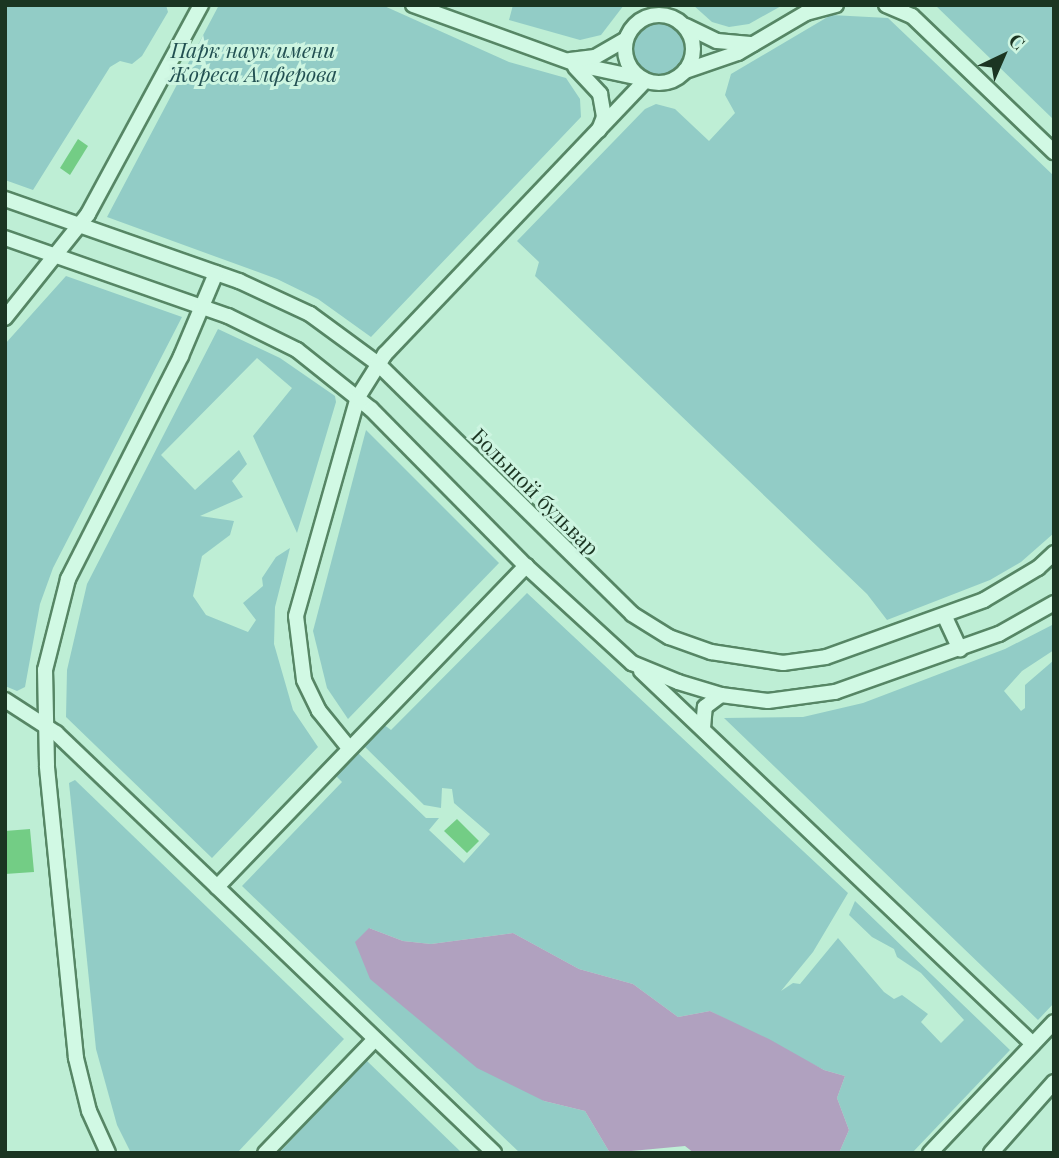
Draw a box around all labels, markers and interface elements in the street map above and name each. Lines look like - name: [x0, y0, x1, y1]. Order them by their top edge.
- north arrow: [968, 21, 1038, 91]
- text: С: [1004, 27, 1031, 55]
- park label: Парк наук имени Жореса Алферова: [169, 36, 337, 86]
- street label: Большой бульвар: [467, 422, 605, 560]

